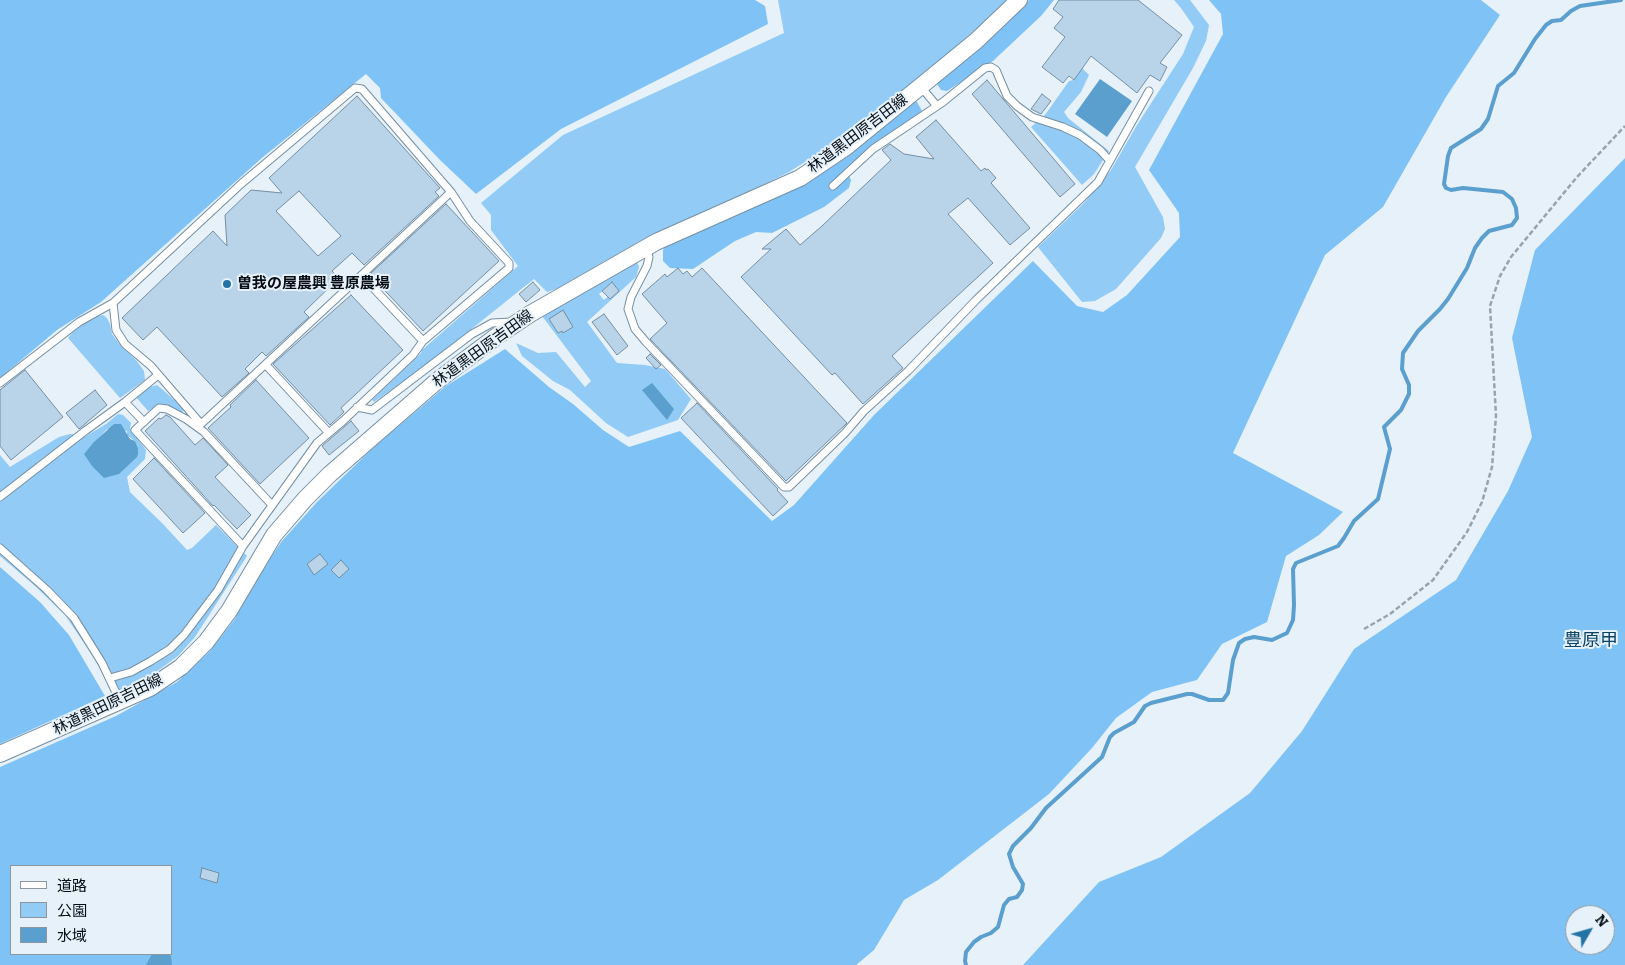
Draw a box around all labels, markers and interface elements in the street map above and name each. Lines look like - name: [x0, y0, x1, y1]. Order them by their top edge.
- street label: 林道黒田原吉田線: [805, 91, 911, 177]
- place label: 曽我の屋農興 豊原農場: [237, 275, 390, 293]
- marker: 曽我の屋農興 豊原農場: [221, 278, 233, 290]
- street label: 林道黒田原吉田線: [429, 306, 537, 392]
- district label: 豊原甲: [1564, 630, 1618, 652]
- street label: 林道黒田原吉田線: [50, 671, 166, 739]
- legend: [10, 865, 172, 955]
- text: 道路: [57, 877, 87, 895]
- text: 公園: [57, 902, 87, 920]
- north arrow: [1565, 905, 1615, 955]
- text: N: [1591, 912, 1611, 931]
- text: 水域: [57, 927, 87, 945]

